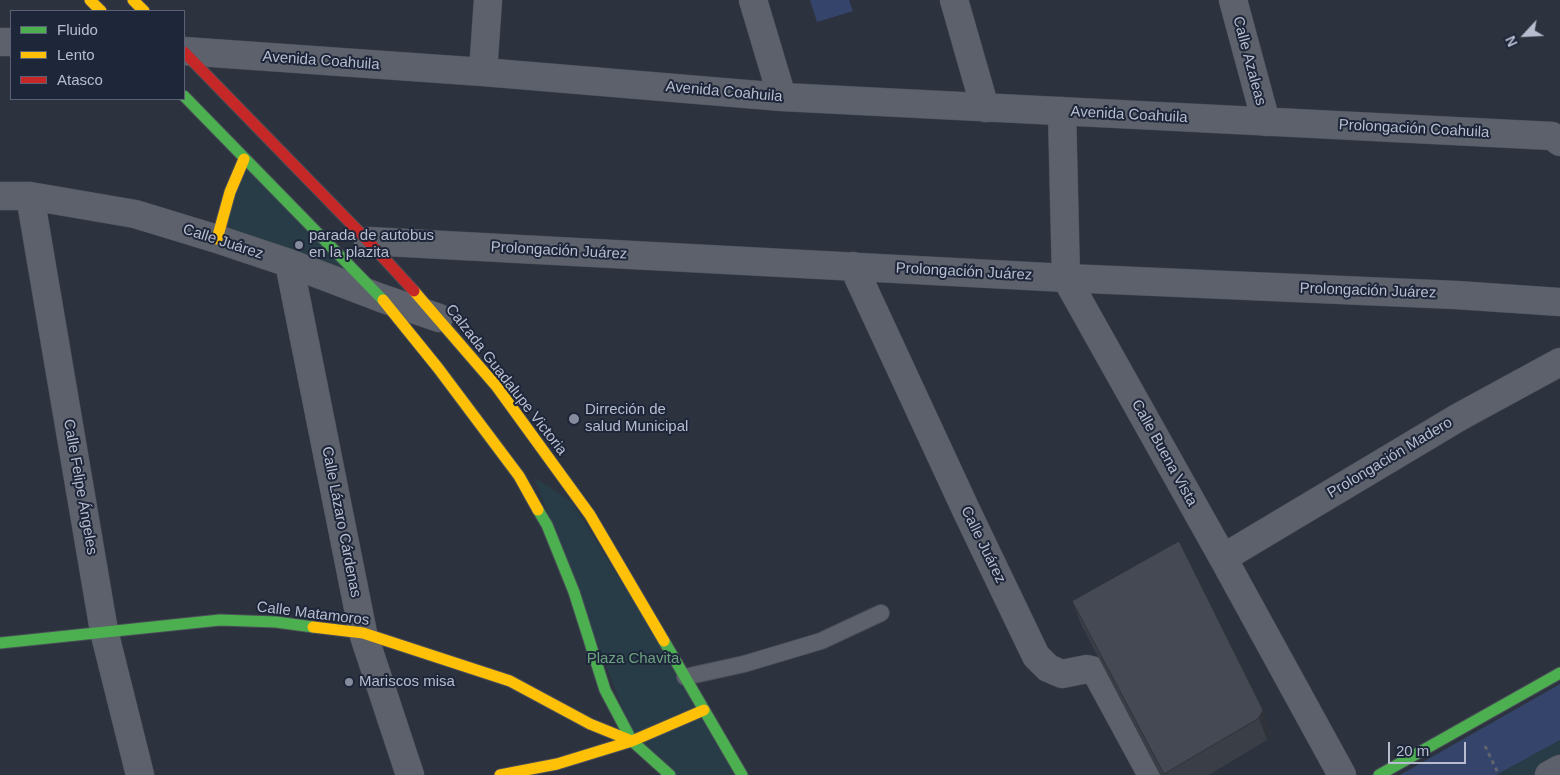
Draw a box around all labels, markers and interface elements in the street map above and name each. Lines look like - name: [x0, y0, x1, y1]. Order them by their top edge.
- legend: [10, 10, 185, 100]
- north arrow: [1500, 10, 1550, 60]
- street label: Calle Azaleas: [1228, 14, 1270, 108]
- text: Fluido: [57, 21, 98, 38]
- text: N: [1502, 33, 1521, 49]
- text: Lento: [57, 46, 95, 63]
- street label: Avenida Coahuila: [262, 48, 380, 74]
- text: Atasco: [57, 71, 103, 88]
- street label: Avenida Coahuila: [665, 78, 783, 106]
- street label: Avenida Coahuila: [1070, 103, 1188, 127]
- street label: Prolongación Coahuila: [1338, 116, 1490, 142]
- street label: Calle Juárez: [181, 221, 265, 263]
- place label: parada de autobus en la plazita: [309, 227, 434, 262]
- street label: Prolongación Juárez: [490, 238, 628, 264]
- marker: parada de autobus en la plazita: [293, 239, 305, 251]
- street label: Prolongación Juárez: [895, 259, 1033, 285]
- street label: Prolongación Juárez: [1299, 280, 1437, 302]
- street label: Calzada Guadalupe Victoria: [441, 301, 571, 459]
- street label: Calle Buena Vista: [1127, 397, 1201, 509]
- place label: Dirreción de salud Municipal: [585, 401, 688, 436]
- marker: Dirreción de salud Municipal: [567, 412, 581, 426]
- street label: Prolongación Madero: [1324, 414, 1456, 502]
- street label: Calle Felipe Ángeles: [59, 418, 101, 556]
- street label: Calle Lázaro Cárdenas: [318, 445, 364, 599]
- street label: Calle Juárez: [957, 504, 1009, 586]
- street label: Calle Matamoros: [256, 598, 370, 630]
- park label: Plaza Chavita: [587, 650, 679, 668]
- place label: Mariscos misa: [359, 673, 455, 691]
- marker: Mariscos misa: [343, 676, 355, 688]
- scale bar: [1390, 732, 1468, 764]
- text: 20 m: [1396, 742, 1429, 759]

